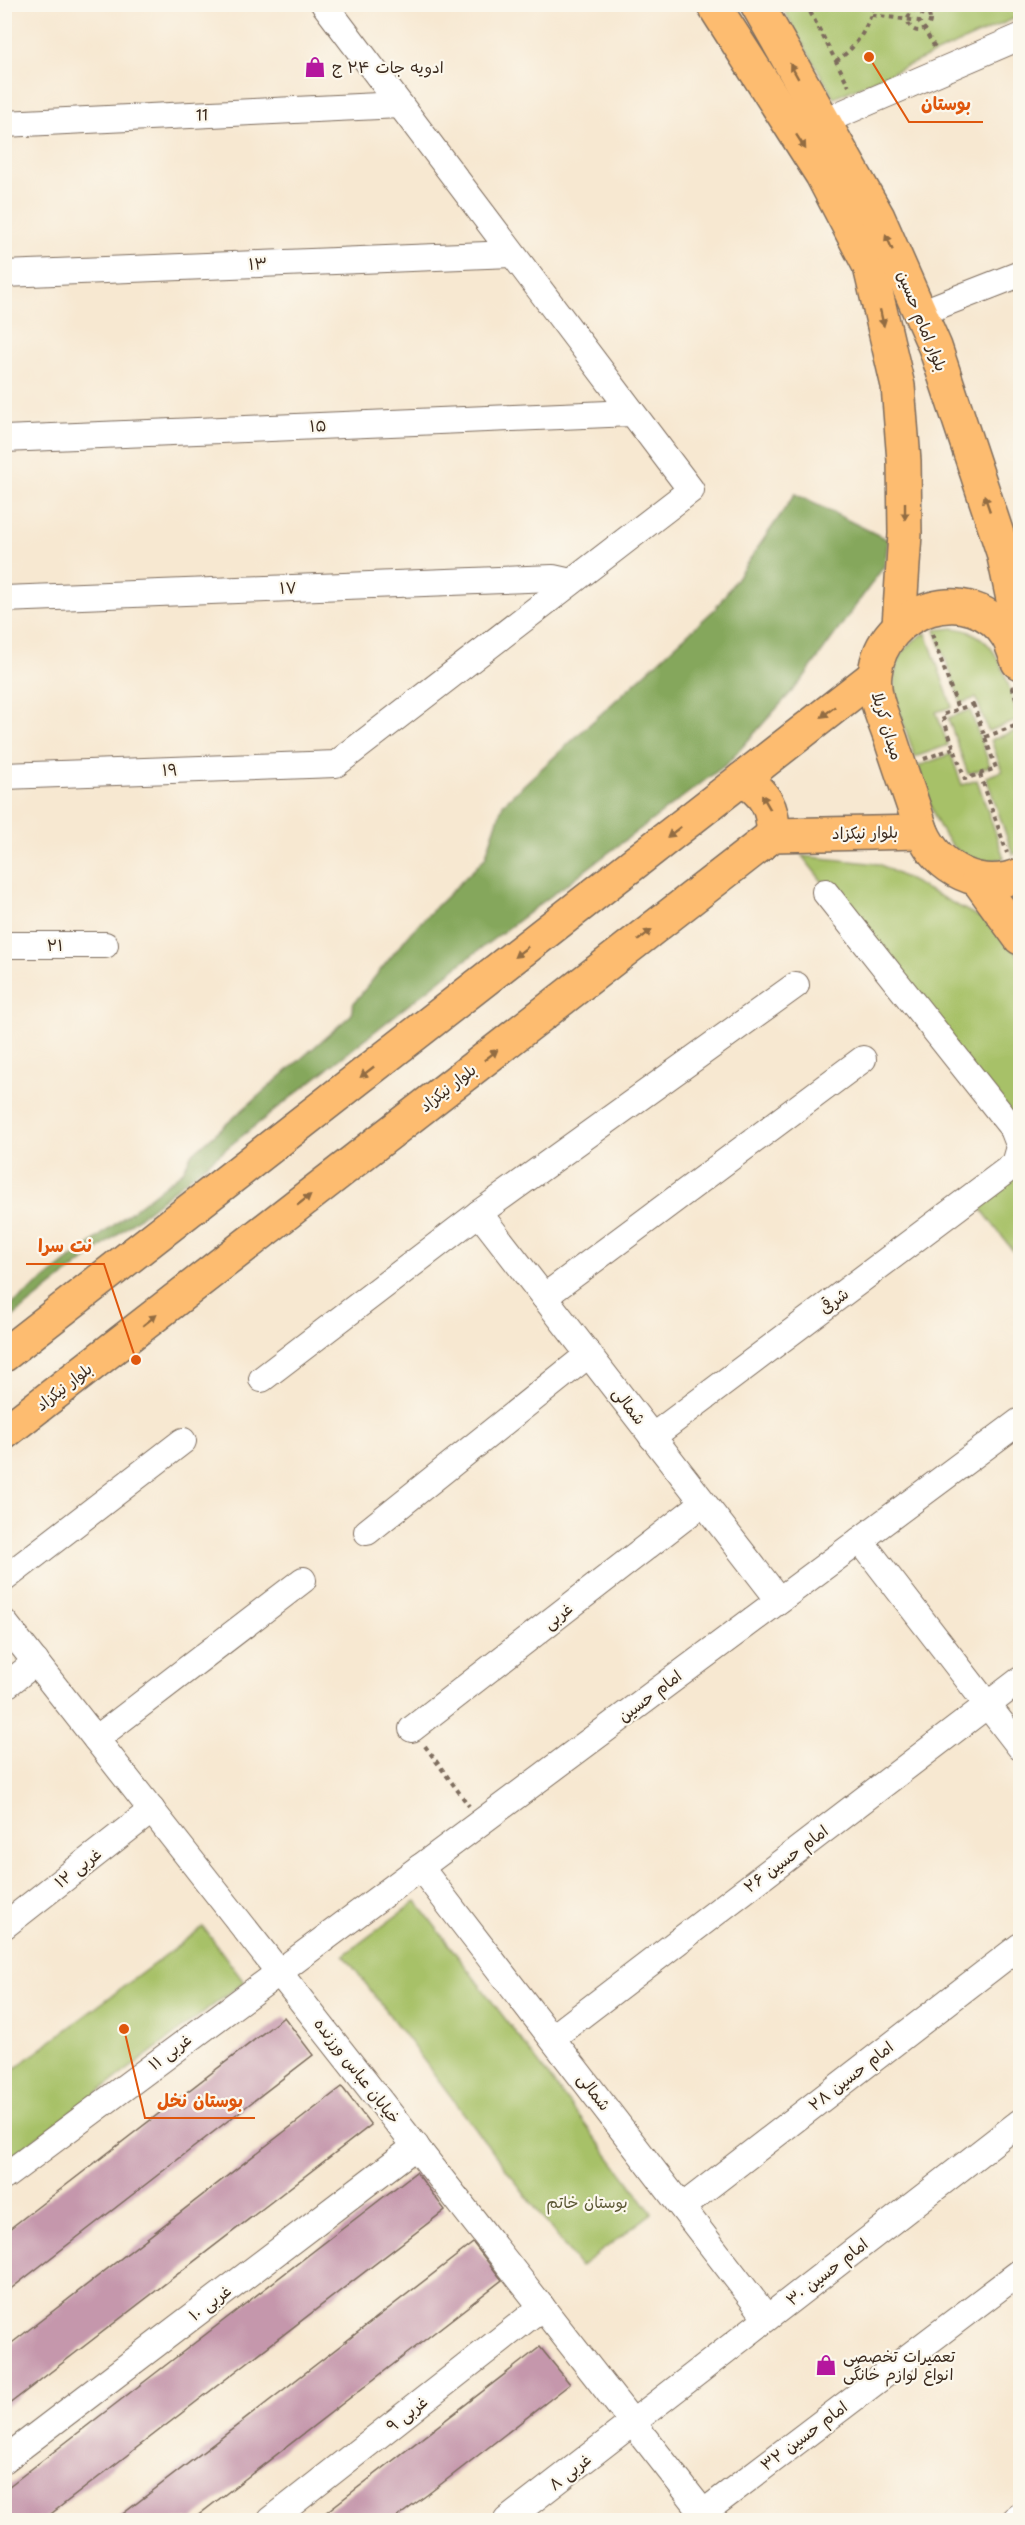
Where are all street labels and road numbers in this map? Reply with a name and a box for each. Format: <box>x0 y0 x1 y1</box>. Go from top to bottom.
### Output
street label: 11 <box>195 104 209 126</box>
street label: ۱۳ <box>248 253 268 275</box>
street label: بلوار امام حسین <box>890 268 952 375</box>
street label: ۱۵ <box>309 415 327 437</box>
street label: ۱۷ <box>279 577 297 599</box>
street label: میدان کربلا <box>867 689 907 763</box>
street label: ۱۹ <box>162 759 178 781</box>
street label: بلوار نیکزاد <box>832 822 898 844</box>
street label: ۲۱ <box>47 935 63 956</box>
street label: بلوار نیکزاد <box>416 1059 480 1117</box>
street label: شرقی <box>815 1283 853 1319</box>
street label: بلوار نیکزاد <box>32 1358 96 1416</box>
street label: شمالی <box>608 1383 650 1429</box>
street label: غربی <box>539 1598 577 1634</box>
street label: امام حسین <box>614 1665 687 1728</box>
street label: امام حسین ۲۶ <box>740 1820 834 1899</box>
street label: غربی ۱۲ <box>50 1843 106 1893</box>
street label: خیابان عباس ورزنده <box>309 2014 405 2128</box>
street label: غربی ۱۱ <box>144 2029 196 2075</box>
street label: امام حسین ۲۸ <box>804 2036 899 2117</box>
street label: شمالی <box>573 2069 615 2115</box>
street label: امام حسین ۳۰ <box>782 2234 873 2312</box>
street label: غربی ۱۰ <box>185 2280 235 2326</box>
street label: غربی ۹ <box>382 2391 432 2437</box>
street label: امام حسین ۳۲ <box>756 2396 853 2477</box>
street label: غربی ۸ <box>545 2449 595 2495</box>

